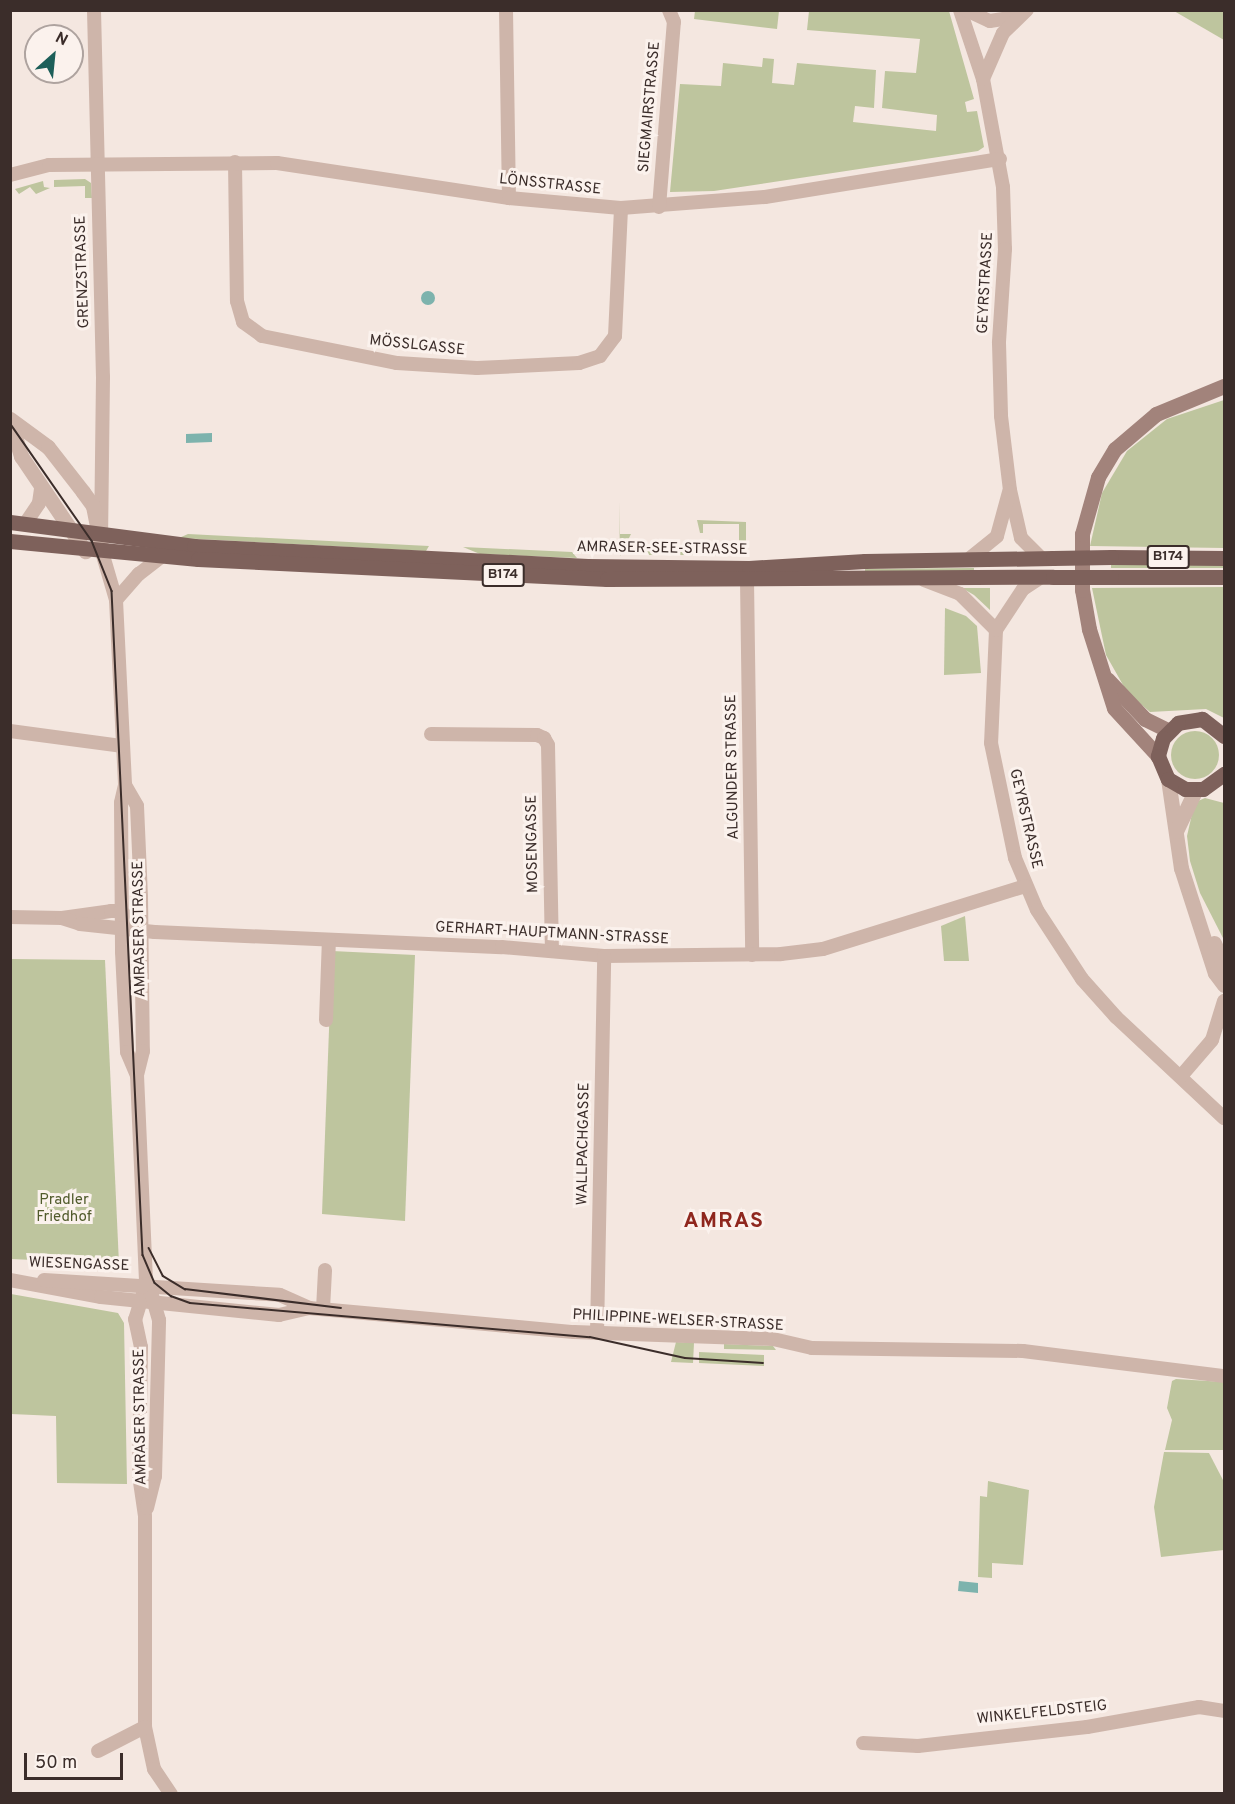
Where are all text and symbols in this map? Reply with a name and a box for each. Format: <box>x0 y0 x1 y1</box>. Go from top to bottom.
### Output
north arrow <box>24 24 84 84</box>
text: N <box>52 28 71 51</box>
street label: SIEGMAIRSTRASSE <box>635 41 665 173</box>
street label: LÖNSSTRASSE <box>498 171 602 199</box>
street label: GRENZSTRASSE <box>72 215 94 329</box>
street label: GEYRSTRASSE <box>974 232 998 334</box>
street label: MÖSSLGASSE <box>368 332 466 360</box>
street label: AMRASER-SEE-STRASSE <box>576 539 748 559</box>
road number: B174 <box>1146 546 1190 568</box>
road number: B174 <box>480 564 526 586</box>
street label: ALGUNDER STRASSE <box>723 694 743 840</box>
street label: GEYRSTRASSE <box>1005 767 1045 871</box>
street label: MOSENGASSE <box>523 795 543 893</box>
street label: AMRASER STRASSE <box>130 861 150 997</box>
street label: GERHART-HAUPTMANN-STRASSE <box>435 919 669 949</box>
street label: WALLPACHGASSE <box>574 1082 594 1206</box>
park label: Pradler Friedhof <box>36 1191 92 1226</box>
district label: AMRAS <box>684 1209 764 1235</box>
street label: WIESENGASSE <box>28 1254 130 1276</box>
street label: PHILIPPINE-WELSER-STRASSE <box>572 1306 784 1336</box>
street label: AMRASER STRASSE <box>131 1349 151 1485</box>
street label: WINKELFELDSTEIG <box>976 1697 1108 1729</box>
scale bar <box>27 1741 126 1779</box>
text: 50 m <box>35 1752 77 1775</box>

